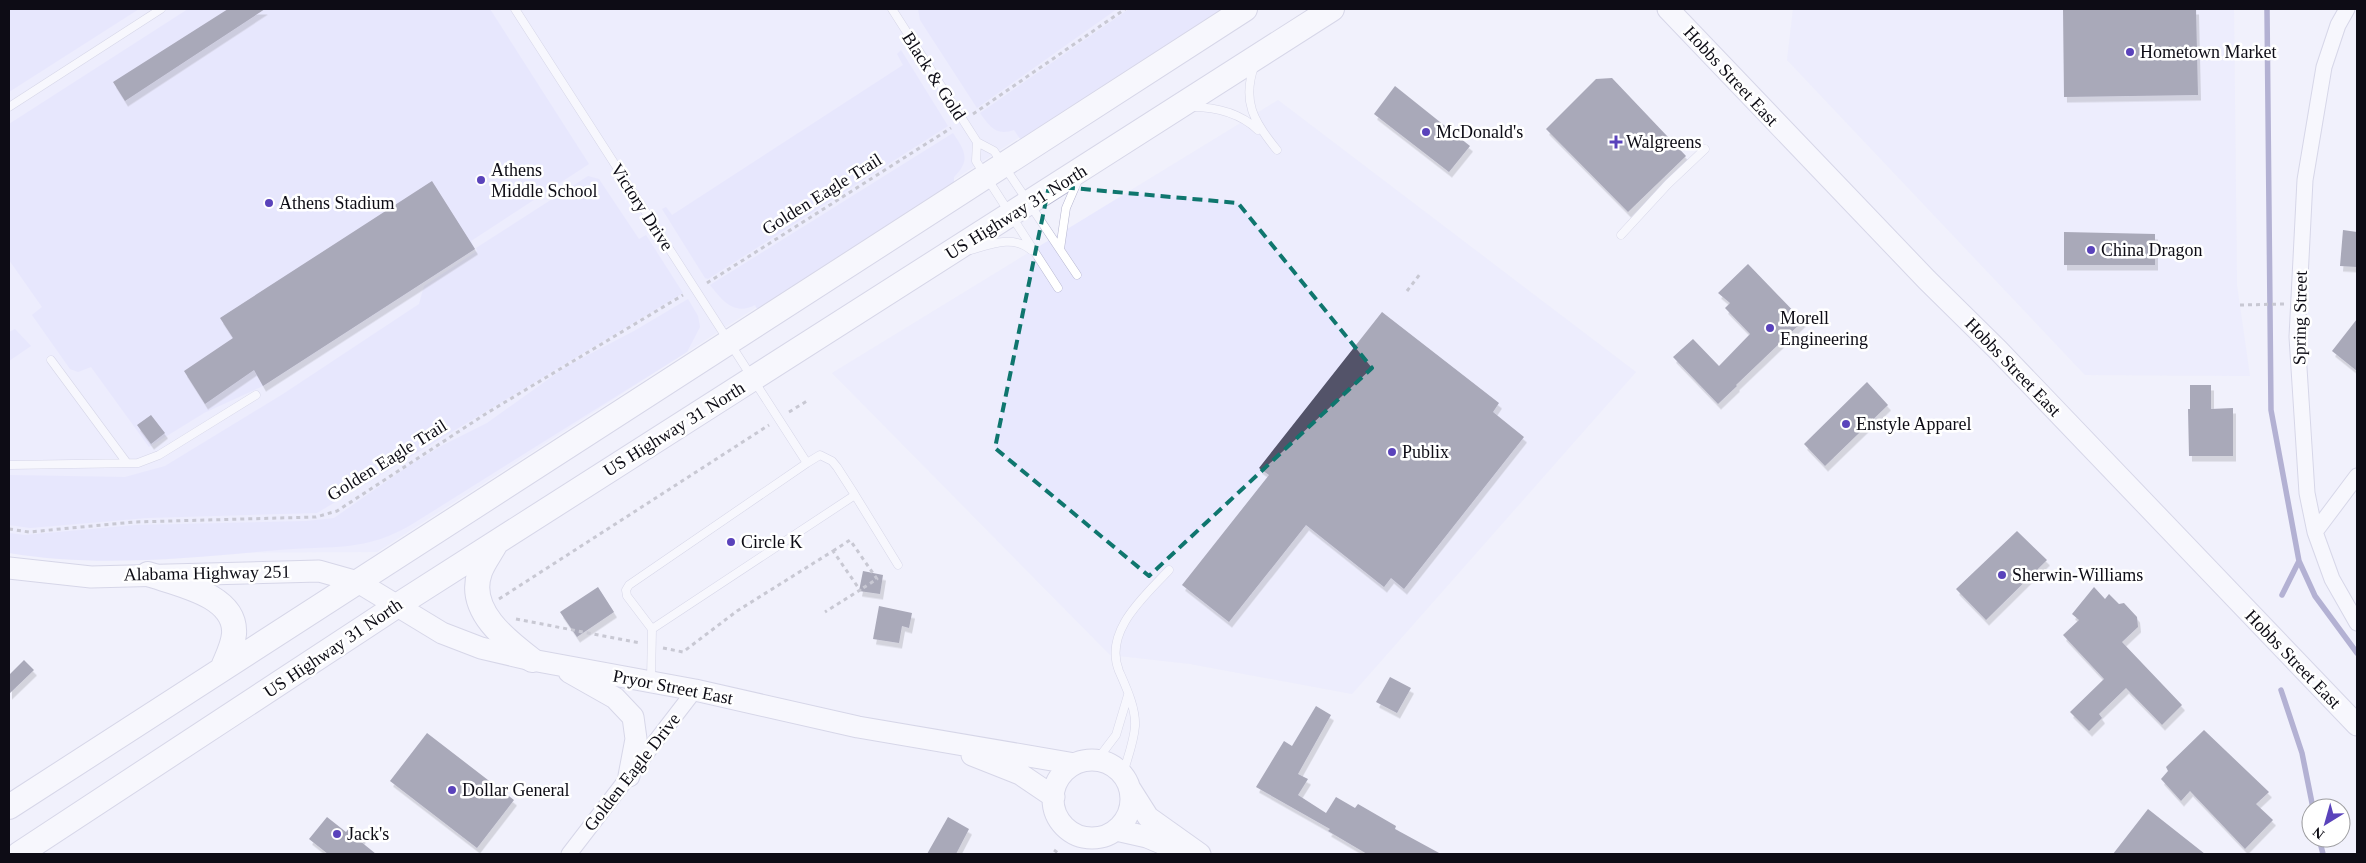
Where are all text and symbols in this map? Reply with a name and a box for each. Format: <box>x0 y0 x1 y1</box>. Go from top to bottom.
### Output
street label: Hobbs Street East <box>1680 22 1782 130</box>
street label: Black & Gold <box>898 28 970 124</box>
place label: Hometown Market <box>2140 42 2276 62</box>
marker: Hometown Market <box>2124 46 2136 58</box>
place label: McDonald's <box>1436 122 1523 142</box>
marker: McDonald's <box>1420 126 1432 138</box>
place label: Walgreens <box>1626 132 1702 152</box>
marker: Walgreens <box>1610 136 1622 148</box>
street label: Golden Eagle Trail <box>759 149 885 239</box>
place label: Athens Middle School <box>491 160 598 201</box>
street label: Victory Drive <box>607 160 677 254</box>
street label: US Highway 31 North <box>942 160 1090 264</box>
marker: Athens Middle School <box>475 174 487 186</box>
place label: Athens Stadium <box>279 193 395 213</box>
marker: Athens Stadium <box>263 197 275 209</box>
place label: China Dragon <box>2101 240 2202 260</box>
marker: China Dragon <box>2085 244 2097 256</box>
street label: Spring Street <box>2289 271 2311 365</box>
place label: Morell Engineering <box>1780 308 1868 349</box>
street label: Hobbs Street East <box>1961 314 2065 420</box>
marker: Morell Engineering <box>1764 322 1776 334</box>
street label: US Highway 31 North <box>600 377 748 481</box>
place label: Enstyle Apparel <box>1856 414 1971 434</box>
street label: Golden Eagle Trail <box>324 415 450 505</box>
marker: Enstyle Apparel <box>1840 418 1852 430</box>
place label: Publix <box>1402 442 1449 462</box>
marker: Publix <box>1386 446 1398 458</box>
place label: Circle K <box>741 532 802 552</box>
marker: Circle K <box>725 536 737 548</box>
street label: Alabama Highway 251 <box>123 562 291 584</box>
place label: Sherwin-Williams <box>2012 565 2143 585</box>
marker: Sherwin-Williams <box>1996 569 2008 581</box>
street label: US Highway 31 North <box>260 594 406 702</box>
street label: Hobbs Street East <box>2241 606 2345 712</box>
street label: Pryor Street East <box>611 666 735 708</box>
street label: Golden Eagle Drive <box>580 709 684 835</box>
place label: Dollar General <box>462 780 569 800</box>
marker: Dollar General <box>446 784 458 796</box>
north arrow <box>2301 798 2351 848</box>
place label: Jack's <box>347 824 389 844</box>
text: N <box>2310 824 2327 842</box>
marker: Jack's <box>331 828 343 840</box>

